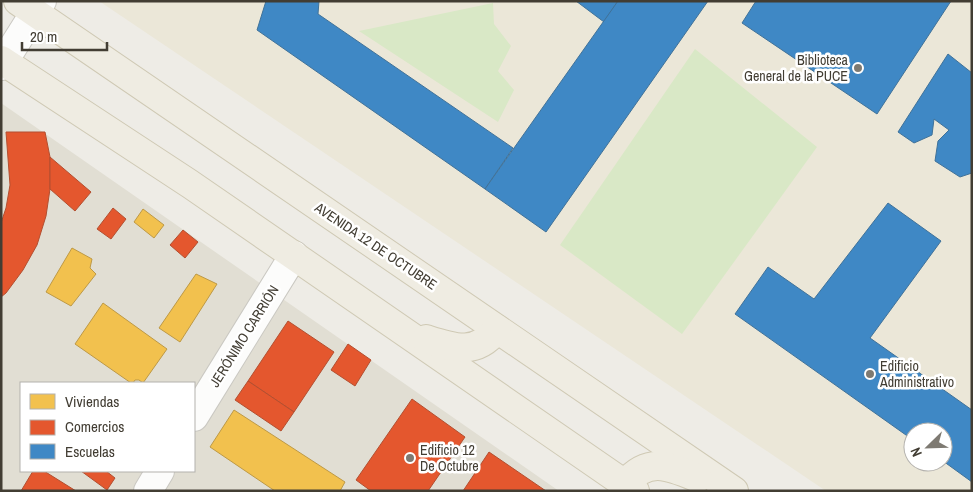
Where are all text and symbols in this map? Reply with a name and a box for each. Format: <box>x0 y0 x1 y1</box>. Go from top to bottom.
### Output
scale bar <box>22 20 108 52</box>
text: 20 m <box>30 26 57 47</box>
place label: Biblioteca General de la PUCE <box>744 51 849 85</box>
marker: Biblioteca General de la PUCE <box>852 62 864 74</box>
street label: AVENIDA 12 DE OCTUBRE <box>311 198 440 294</box>
street label: JERÓNIMO CARRIÓN <box>205 282 283 390</box>
place label: Edificio Administrativo <box>879 357 954 391</box>
marker: Edificio Administrativo <box>864 368 876 380</box>
legend <box>20 382 195 472</box>
text: Viviendas <box>65 391 120 412</box>
text: Comercios <box>65 416 124 437</box>
north arrow <box>903 422 953 472</box>
text: Escuelas <box>65 441 115 462</box>
place label: Edificio 12 De Octubre <box>420 441 479 475</box>
text: N <box>906 445 926 459</box>
marker: Edificio 12 De Octubre <box>404 452 416 464</box>

